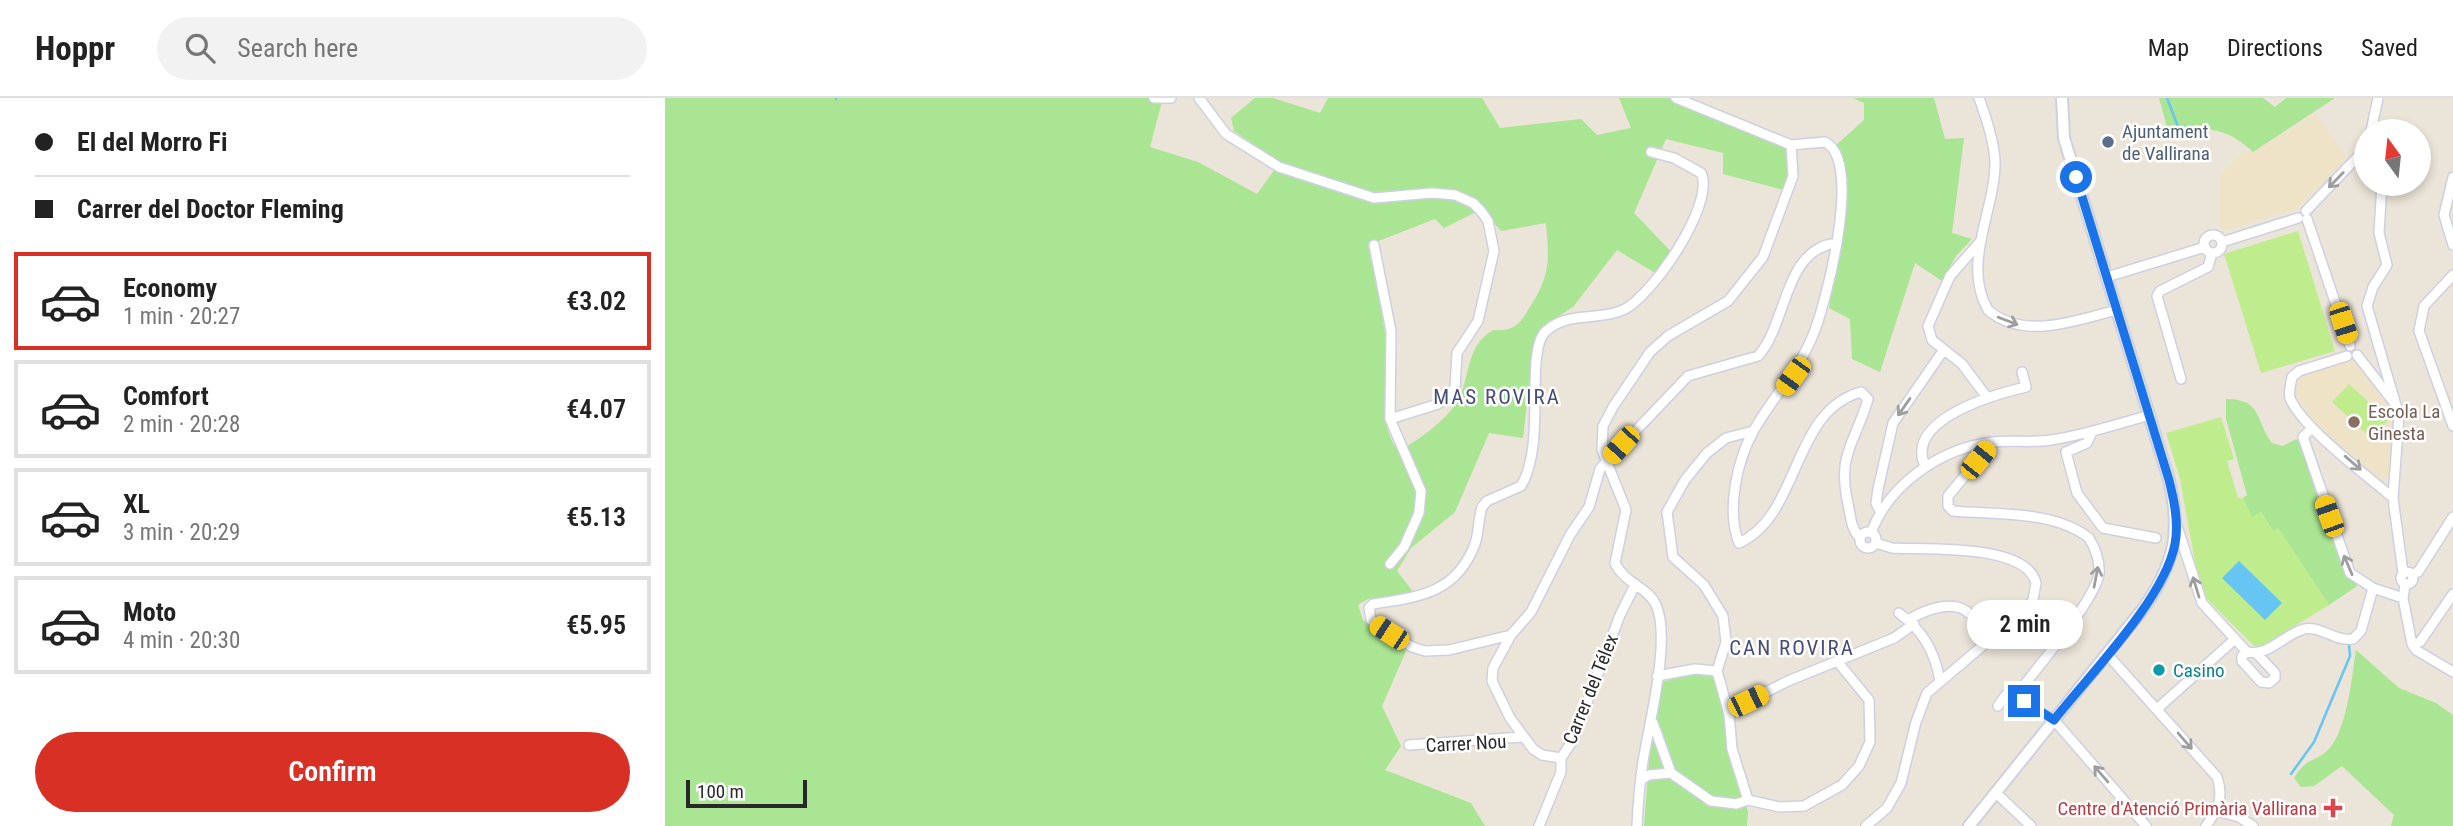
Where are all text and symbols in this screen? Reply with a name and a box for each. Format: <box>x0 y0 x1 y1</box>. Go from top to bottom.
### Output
search box <box>157 17 647 80</box>
text: Hoppr <box>35 29 115 68</box>
icon: search <box>181 29 219 67</box>
text: Search here <box>237 33 358 63</box>
text: Map <box>2148 34 2189 62</box>
text: Directions <box>2227 34 2323 62</box>
text: Saved <box>2361 34 2418 62</box>
north arrow <box>2354 119 2431 196</box>
map controls <box>2354 119 2431 196</box>
place label: Ajuntament de Vallirana <box>2122 120 2210 165</box>
text: El del Morro Fi <box>77 127 227 157</box>
marker: Ajuntament de Vallirana <box>2100 134 2116 150</box>
route start <box>2060 161 2092 193</box>
one-way arrow <box>2327 171 2344 188</box>
text: Carrer del Doctor Fleming <box>77 194 344 224</box>
icon: car <box>39 270 102 333</box>
text: Economy <box>123 273 217 303</box>
text: €3.02 <box>566 286 626 316</box>
car <box>2327 300 2360 346</box>
text: 1 min · 20:27 <box>123 303 240 330</box>
one-way arrow <box>1997 315 2019 328</box>
car <box>1773 353 1814 399</box>
icon: car <box>39 378 102 441</box>
text: Comfort <box>123 381 209 411</box>
district label: MAS ROVIRA <box>1433 385 1561 409</box>
text: €4.07 <box>566 394 626 424</box>
one-way arrow <box>1897 396 1911 416</box>
place label: Escola La Ginesta <box>2368 400 2440 445</box>
text: 2 min · 20:28 <box>123 411 240 438</box>
marker: Escola La Ginesta <box>2346 414 2362 430</box>
car <box>1600 422 1643 468</box>
car <box>1957 437 2000 483</box>
one-way arrow <box>2344 455 2362 471</box>
icon: car <box>39 486 102 549</box>
text: XL <box>123 489 150 519</box>
car <box>2312 493 2347 539</box>
text: €5.13 <box>566 502 626 532</box>
text: 3 min · 20:29 <box>123 519 240 546</box>
one-way arrow <box>2341 554 2354 576</box>
one-way arrow <box>2090 566 2103 589</box>
one-way arrow <box>2189 576 2202 598</box>
icon: car <box>39 594 102 657</box>
text: Moto <box>123 597 176 627</box>
callout: 2 min <box>1966 600 2082 648</box>
text: €5.95 <box>566 610 626 640</box>
text: 2 min <box>2000 611 2050 638</box>
car <box>1366 613 1413 653</box>
text: 4 min · 20:30 <box>123 627 240 654</box>
street label: Carrer del Télex <box>1558 631 1623 748</box>
district label: CAN ROVIRA <box>1729 636 1855 660</box>
place label: Casino <box>2173 659 2225 682</box>
marker: Casino <box>2151 662 2167 678</box>
car <box>1725 682 1772 720</box>
route end <box>2008 685 2040 717</box>
street label: Carrer Nou <box>1425 730 1507 757</box>
button: Confirm <box>35 732 630 812</box>
one-way arrow <box>2177 732 2193 750</box>
one-way arrow <box>2093 766 2109 784</box>
scale bar <box>686 777 807 809</box>
text: 100 m <box>697 780 744 803</box>
place label: Centre d'Atenció Primària Vallirana <box>2057 797 2317 820</box>
marker: Centre d'Atenció Primària Vallirana <box>2323 798 2343 818</box>

